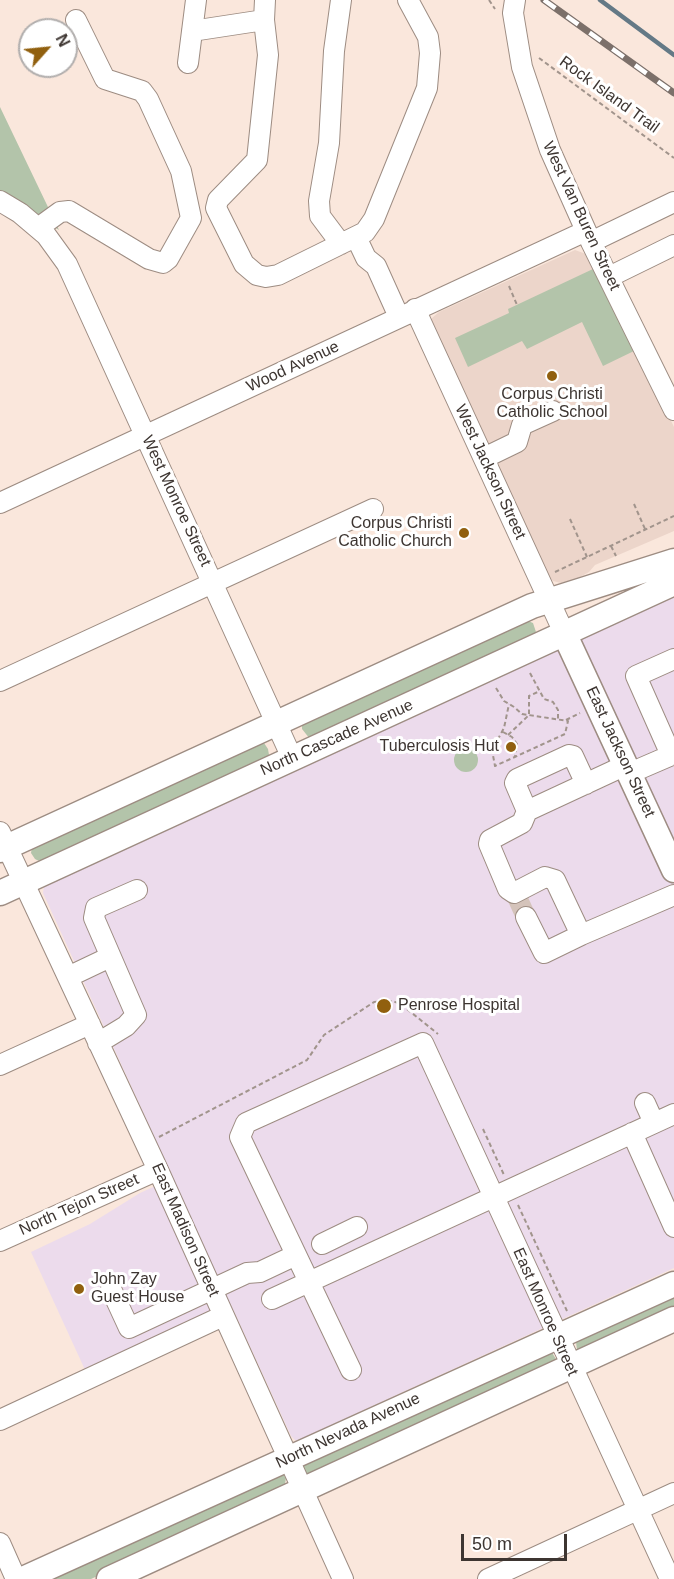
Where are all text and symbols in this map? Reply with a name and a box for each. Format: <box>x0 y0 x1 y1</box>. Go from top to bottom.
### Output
north arrow <box>18 18 78 78</box>
text: N <box>53 31 73 50</box>
street label: Rock Island Trail <box>555 52 663 138</box>
street label: West Van Buren Street <box>538 138 624 294</box>
street label: Wood Avenue <box>244 337 342 397</box>
marker: Corpus Christi Catholic School <box>545 369 559 383</box>
place label: Corpus Christi Catholic School <box>496 385 608 423</box>
street label: West Jackson Street <box>450 402 530 542</box>
street label: West Monroe Street <box>137 433 215 569</box>
place label: Corpus Christi Catholic Church <box>338 514 452 552</box>
marker: Corpus Christi Catholic Church <box>457 526 471 540</box>
street label: East Jackson Street <box>581 683 659 821</box>
street label: North Cascade Avenue <box>258 696 416 780</box>
place label: Tuberculosis Hut <box>380 737 499 757</box>
marker: Tuberculosis Hut <box>504 740 518 754</box>
place label: Penrose Hospital <box>398 996 520 1016</box>
marker: Penrose Hospital <box>375 997 393 1015</box>
street label: East Madison Street <box>147 1160 223 1300</box>
street label: North Tejon Street <box>16 1170 142 1240</box>
street label: East Monroe Street <box>508 1245 582 1379</box>
place label: John Zay Guest House <box>91 1270 184 1308</box>
marker: John Zay Guest House <box>72 1282 86 1296</box>
street label: North Nevada Avenue <box>273 1389 423 1473</box>
scale bar <box>464 1522 570 1560</box>
text: 50 m <box>472 1534 512 1554</box>

